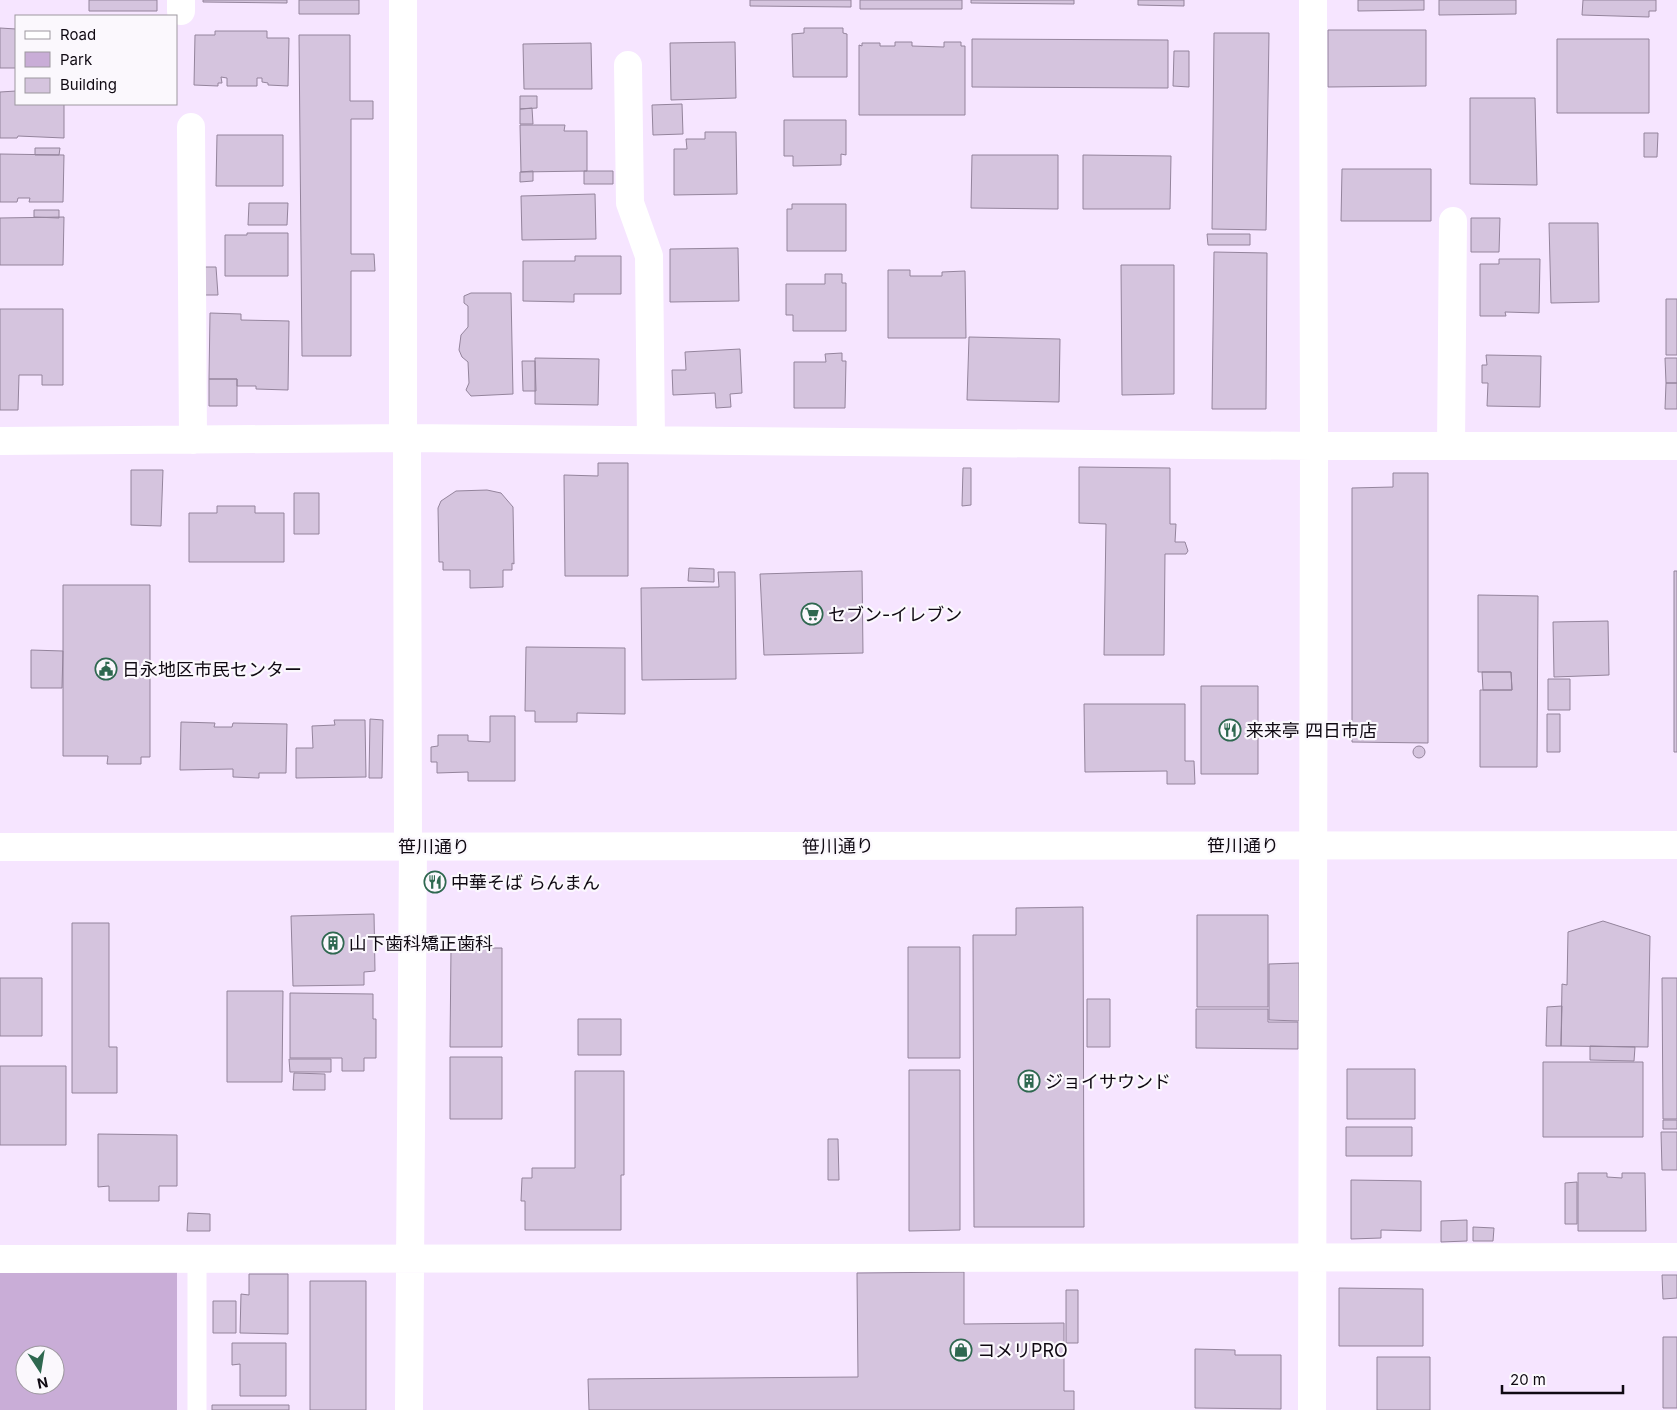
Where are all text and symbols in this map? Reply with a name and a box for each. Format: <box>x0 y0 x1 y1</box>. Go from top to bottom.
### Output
legend <box>15 15 178 105</box>
text: Road <box>60 25 96 44</box>
text: Park <box>60 50 93 69</box>
text: Building <box>60 75 117 94</box>
supermarket icon: セブン-イレブン <box>800 602 824 626</box>
place label: セブン-イレブン <box>828 604 962 625</box>
public building icon: 日永地区市民センター <box>94 657 118 681</box>
place label: 日永地区市民センター <box>122 659 302 680</box>
restaurant icon: 来来亭 四日市店 <box>1218 718 1242 742</box>
place label: 来来亭 四日市店 <box>1246 720 1377 741</box>
street label: 笹川通り <box>802 835 874 857</box>
street label: 笹川通り <box>1207 835 1279 856</box>
street label: 笹川通り <box>398 836 470 857</box>
restaurant icon: 中華そば らんまん <box>423 870 447 894</box>
place label: 中華そば らんまん <box>451 872 600 893</box>
building icon: 山下歯科矯正歯科 <box>321 931 345 955</box>
place label: 山下歯科矯正歯科 <box>349 933 493 954</box>
building icon: ジョイサウンド <box>1017 1069 1041 1093</box>
place label: ジョイサウンド <box>1045 1071 1171 1092</box>
shop icon: コメリPRO <box>949 1338 973 1362</box>
place label: コメリPRO <box>977 1340 1068 1361</box>
north arrow <box>15 1345 65 1395</box>
scale bar <box>1502 1362 1623 1394</box>
text: 20 m <box>1510 1370 1546 1389</box>
text: N <box>36 1374 50 1393</box>

